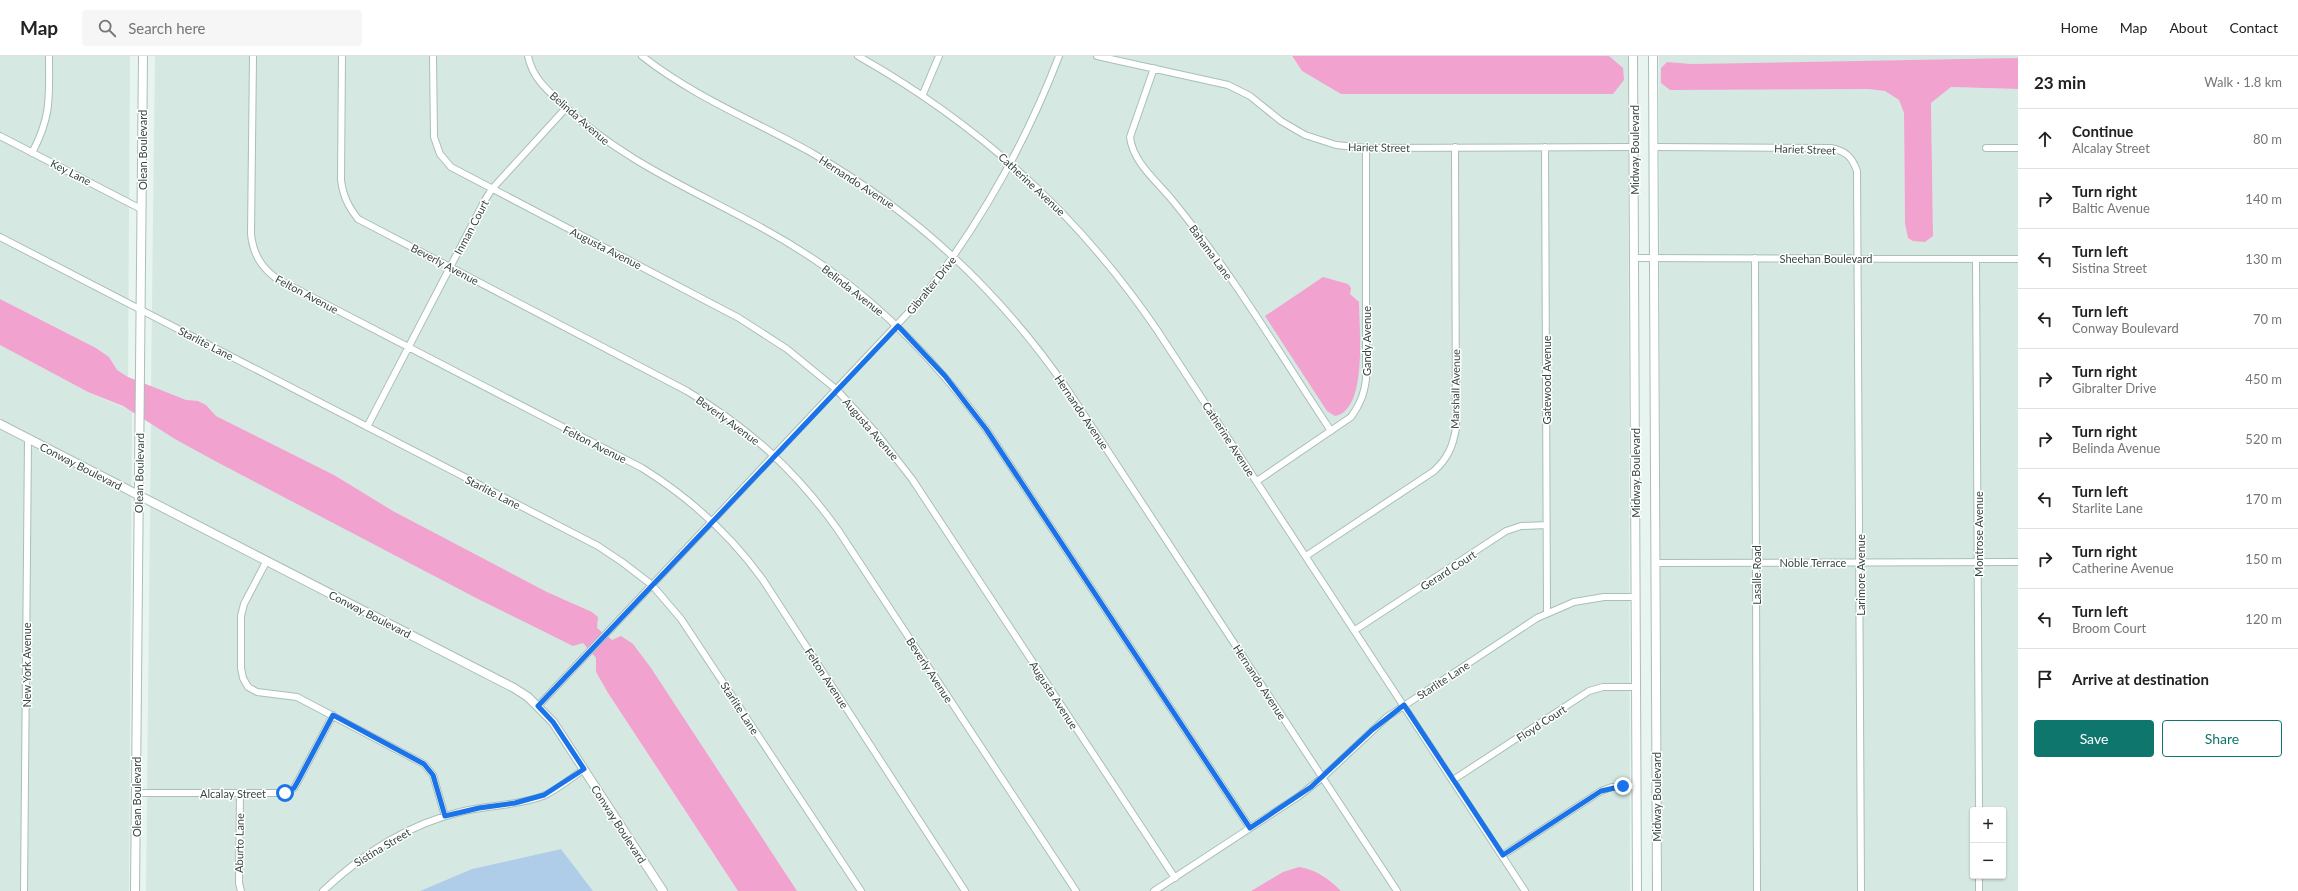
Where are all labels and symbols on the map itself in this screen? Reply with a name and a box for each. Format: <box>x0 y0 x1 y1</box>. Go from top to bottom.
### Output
street label: Belinda Avenue <box>548 89 613 148</box>
street label: Midway Boulevard <box>1628 105 1641 195</box>
street label: Olean Boulevard <box>136 110 149 190</box>
street label: Hariet Street <box>1348 140 1410 154</box>
street label: Hariet Street <box>1774 141 1836 157</box>
street label: Catherine Avenue <box>996 150 1068 218</box>
street label: Hernando Avenue <box>817 153 897 211</box>
street label: Key Lane <box>49 156 94 188</box>
street label: Inman Court <box>451 197 491 257</box>
street label: Bahama Lane <box>1187 222 1235 282</box>
street label: Augusta Avenue <box>568 224 644 272</box>
street label: Beverly Avenue <box>409 241 481 287</box>
street label: Sheehan Boulevard <box>1780 252 1872 265</box>
street label: Gibralter Drive <box>904 253 959 317</box>
street label: Belinda Avenue <box>820 262 887 318</box>
street label: Felton Avenue <box>273 272 341 316</box>
street label: Gandy Avenue <box>1360 306 1373 376</box>
street label: Starlite Lane <box>176 324 236 362</box>
street label: Gatewood Avenue <box>1540 335 1553 425</box>
street label: Marshall Avenue <box>1448 349 1462 429</box>
street label: Hernando Avenue <box>1052 372 1112 452</box>
street label: Beverly Avenue <box>694 393 762 447</box>
street label: Augusta Avenue <box>840 395 902 463</box>
street label: Catherine Avenue <box>1200 399 1258 479</box>
street label: Felton Avenue <box>561 422 629 466</box>
street label: Midway Boulevard <box>1629 428 1642 518</box>
street label: Olean Boulevard <box>132 433 146 513</box>
street label: Conway Boulevard <box>38 440 124 492</box>
street label: Starlite Lane <box>463 473 523 511</box>
street label: Montrose Avenue <box>1972 491 1985 577</box>
street label: Larimore Avenue <box>1854 534 1867 616</box>
street label: Lasalle Road <box>1750 545 1763 605</box>
street label: Gerard Court <box>1418 547 1478 593</box>
street label: Noble Terrace <box>1780 556 1847 569</box>
street label: Conway Boulevard <box>327 588 413 640</box>
street label: New York Avenue <box>20 622 33 708</box>
street label: Beverly Avenue <box>904 635 956 705</box>
street label: Hernando Avenue <box>1231 642 1289 722</box>
street label: Felton Avenue <box>803 645 851 711</box>
street label: Starlite Lane <box>1414 658 1472 702</box>
street label: Augusta Avenue <box>1027 659 1081 732</box>
street label: Starlite Lane <box>718 679 762 737</box>
street label: Floyd Court <box>1514 702 1568 744</box>
street label: Midway Boulevard <box>1650 752 1663 842</box>
street label: Olean Boulevard <box>130 757 143 837</box>
route end <box>1614 777 1632 795</box>
street label: Conway Boulevard <box>589 783 649 865</box>
route start <box>276 784 294 802</box>
street label: Alcalay Street <box>200 787 266 800</box>
street label: Aburto Lane <box>232 813 246 873</box>
street label: Sistina Street <box>351 825 413 869</box>

